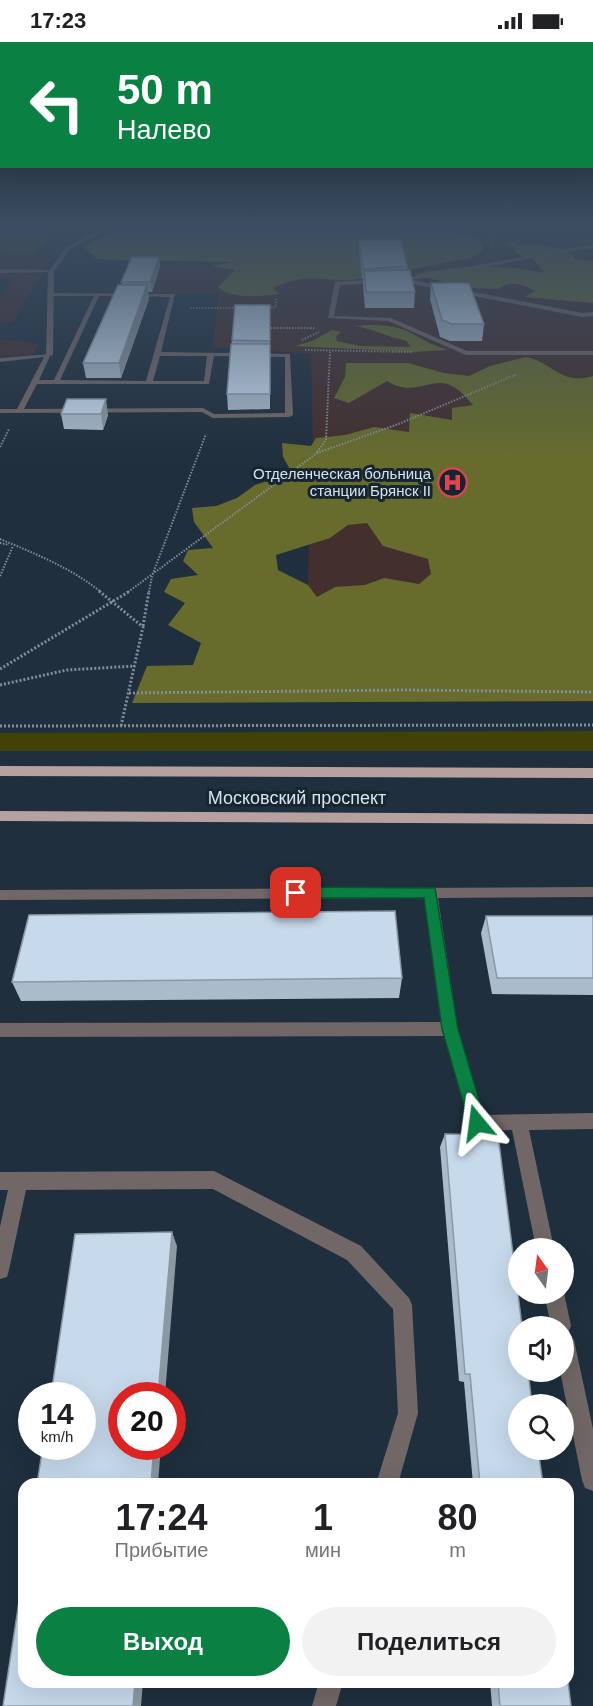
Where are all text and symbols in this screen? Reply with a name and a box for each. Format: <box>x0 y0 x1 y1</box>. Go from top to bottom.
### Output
text: 17:23 <box>30 8 86 33</box>
icon: left <box>18 66 96 144</box>
text: 50 m <box>117 66 213 113</box>
text: Налево <box>117 115 211 145</box>
place label: Отделенческая больница станции Брянск II <box>253 465 432 499</box>
hospital icon: Отделенческая больница станции Брянск II <box>436 467 468 499</box>
street label: Московский проспект <box>208 788 386 808</box>
pin <box>270 867 321 918</box>
icon: arrive <box>279 876 312 909</box>
position arrow <box>445 1091 509 1155</box>
north arrow <box>508 1238 574 1304</box>
map controls <box>508 1238 574 1460</box>
button: sound <box>508 1316 574 1382</box>
speed limit sign: 20 <box>108 1382 186 1460</box>
button: search <box>508 1394 574 1460</box>
text: 14 <box>40 1397 74 1430</box>
text: km/h <box>41 1428 73 1445</box>
text: 17:24 <box>115 1497 208 1538</box>
text: 1 <box>313 1497 333 1538</box>
text: 80 <box>437 1497 477 1538</box>
text: Прибытие <box>115 1539 208 1561</box>
text: мин <box>305 1539 341 1561</box>
text: m <box>449 1539 466 1561</box>
button: Выход <box>36 1607 290 1676</box>
button: Поделиться <box>302 1607 556 1676</box>

